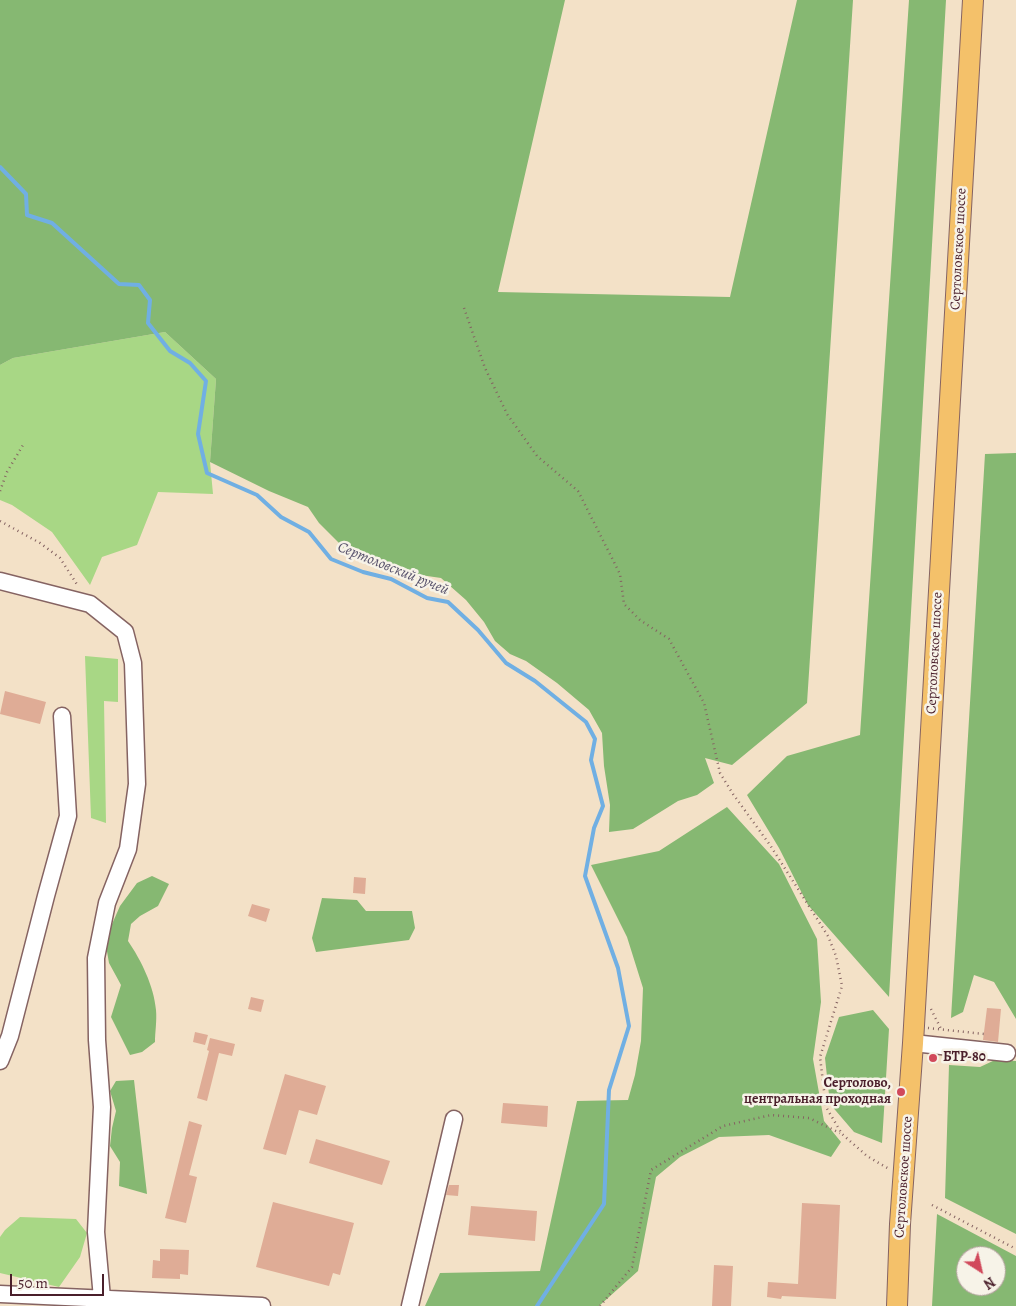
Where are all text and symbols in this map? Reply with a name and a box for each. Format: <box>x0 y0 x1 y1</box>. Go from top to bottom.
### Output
street label: Сертоловское шоссе <box>947 188 971 310</box>
water label: Сертоловский ручей <box>335 538 451 600</box>
street label: Сертоловское шоссе <box>923 592 947 714</box>
place label: БТР-80 <box>943 1050 986 1066</box>
marker: БТР-80 <box>927 1052 939 1064</box>
place label: Сертолово, центральная проходная <box>744 1076 891 1108</box>
marker: Сертолово, центральная проходная <box>895 1086 907 1098</box>
street label: Сертоловское шоссе <box>891 1115 917 1239</box>
north arrow <box>956 1246 1006 1296</box>
scale bar <box>12 1264 106 1296</box>
text: N <box>980 1272 999 1294</box>
text: 50 m <box>18 1273 48 1293</box>

